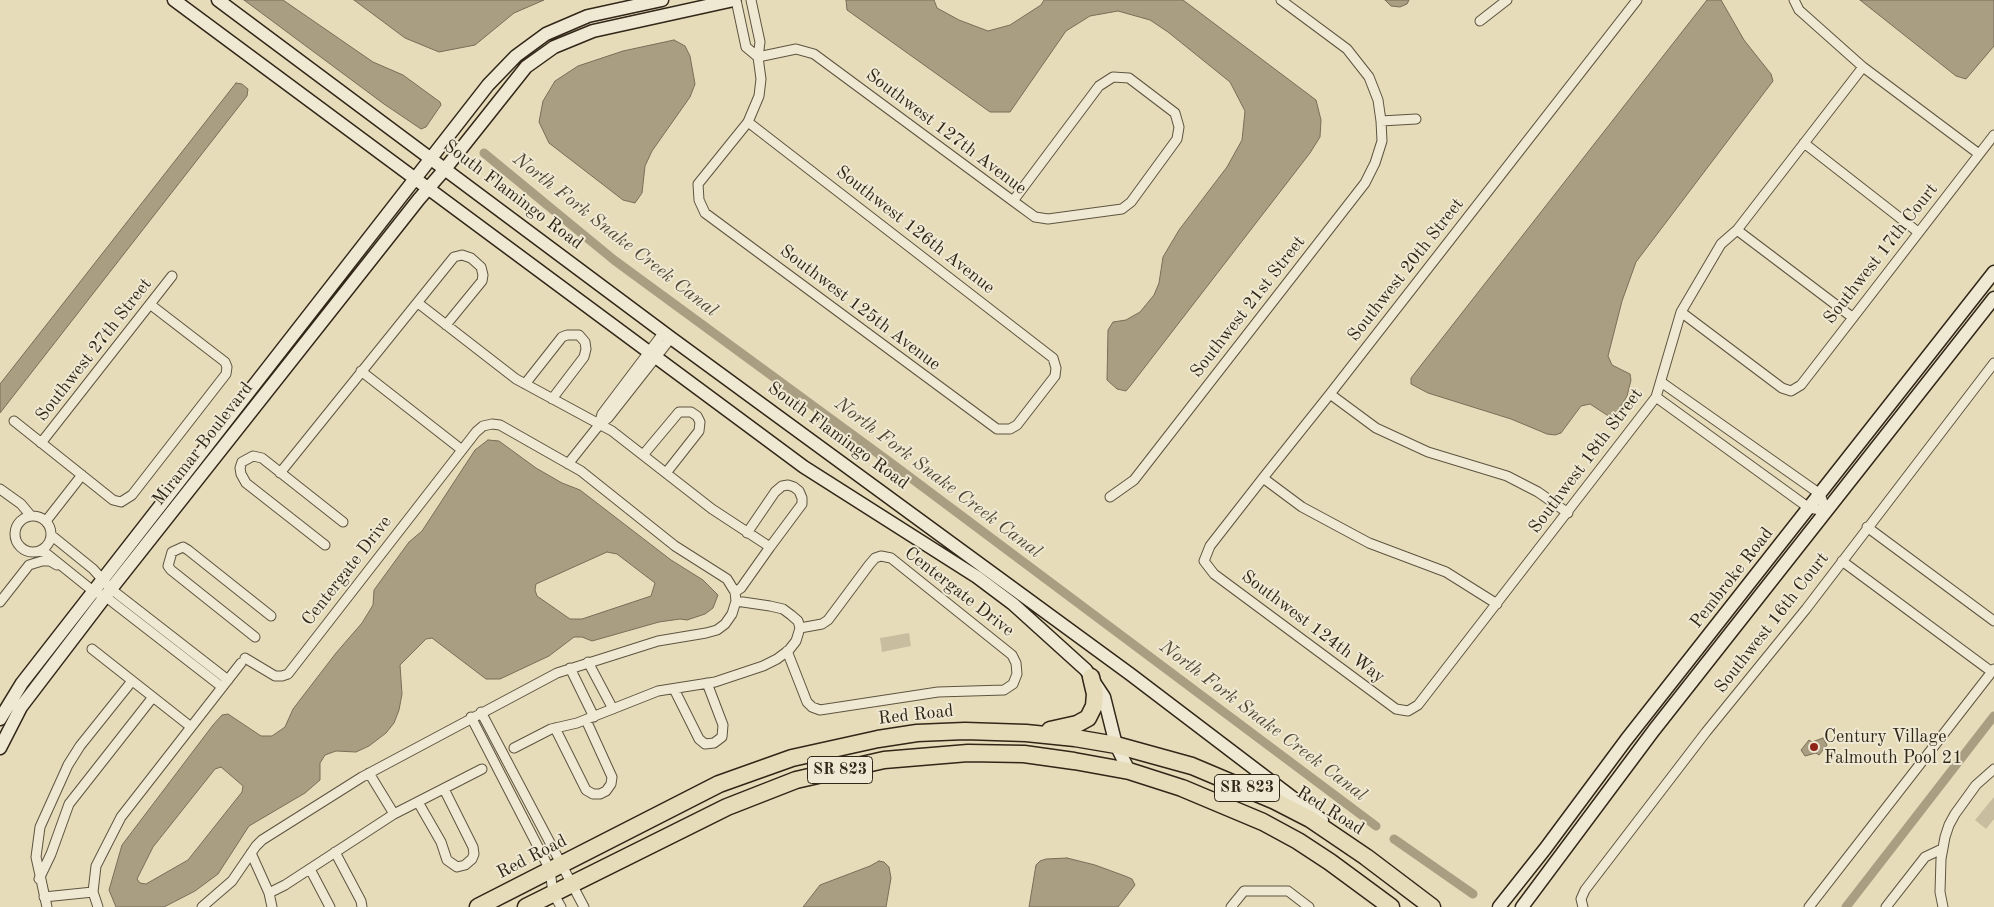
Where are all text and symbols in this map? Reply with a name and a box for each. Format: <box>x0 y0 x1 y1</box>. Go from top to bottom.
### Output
street label: Southwest 127th Avenue <box>861 64 1031 200</box>
street label: South Flamingo Road <box>439 135 587 255</box>
water label: North Fork Snake Creek Canal <box>508 148 722 322</box>
street label: Southwest 126th Avenue <box>831 161 999 299</box>
street label: Southwest 17th Court <box>1819 179 1943 329</box>
street label: Southwest 20th Street <box>1343 194 1469 346</box>
street label: Southwest 21st Street <box>1186 232 1310 382</box>
street label: Southwest 125th Avenue <box>775 240 945 376</box>
street label: Southwest 27th Street <box>31 274 157 426</box>
street label: South Flamingo Road <box>763 377 913 495</box>
street label: Miramar Boulevard <box>148 378 258 510</box>
street label: Southwest 18th Street <box>1524 384 1648 538</box>
water label: North Fork Snake Creek Canal <box>830 393 1046 563</box>
street label: Centergate Drive <box>297 512 397 630</box>
street label: Pembroke Road <box>1686 523 1778 633</box>
street label: Centergate Drive <box>900 542 1018 642</box>
street label: Southwest 16th Court <box>1710 548 1834 698</box>
street label: Southwest 124th Way <box>1237 566 1389 688</box>
water label: North Fork Snake Creek Canal <box>1155 636 1371 806</box>
street label: Red Road <box>877 700 955 730</box>
place label: Century Village Falmouth Pool 21 <box>1824 726 1963 769</box>
marker: Century Village Falmouth Pool 21 <box>1808 741 1820 753</box>
road number: SR 823 <box>808 756 872 784</box>
road number: SR 823 <box>1214 774 1280 801</box>
street label: Red Road <box>1292 782 1368 840</box>
street label: Red Road <box>493 830 571 884</box>

